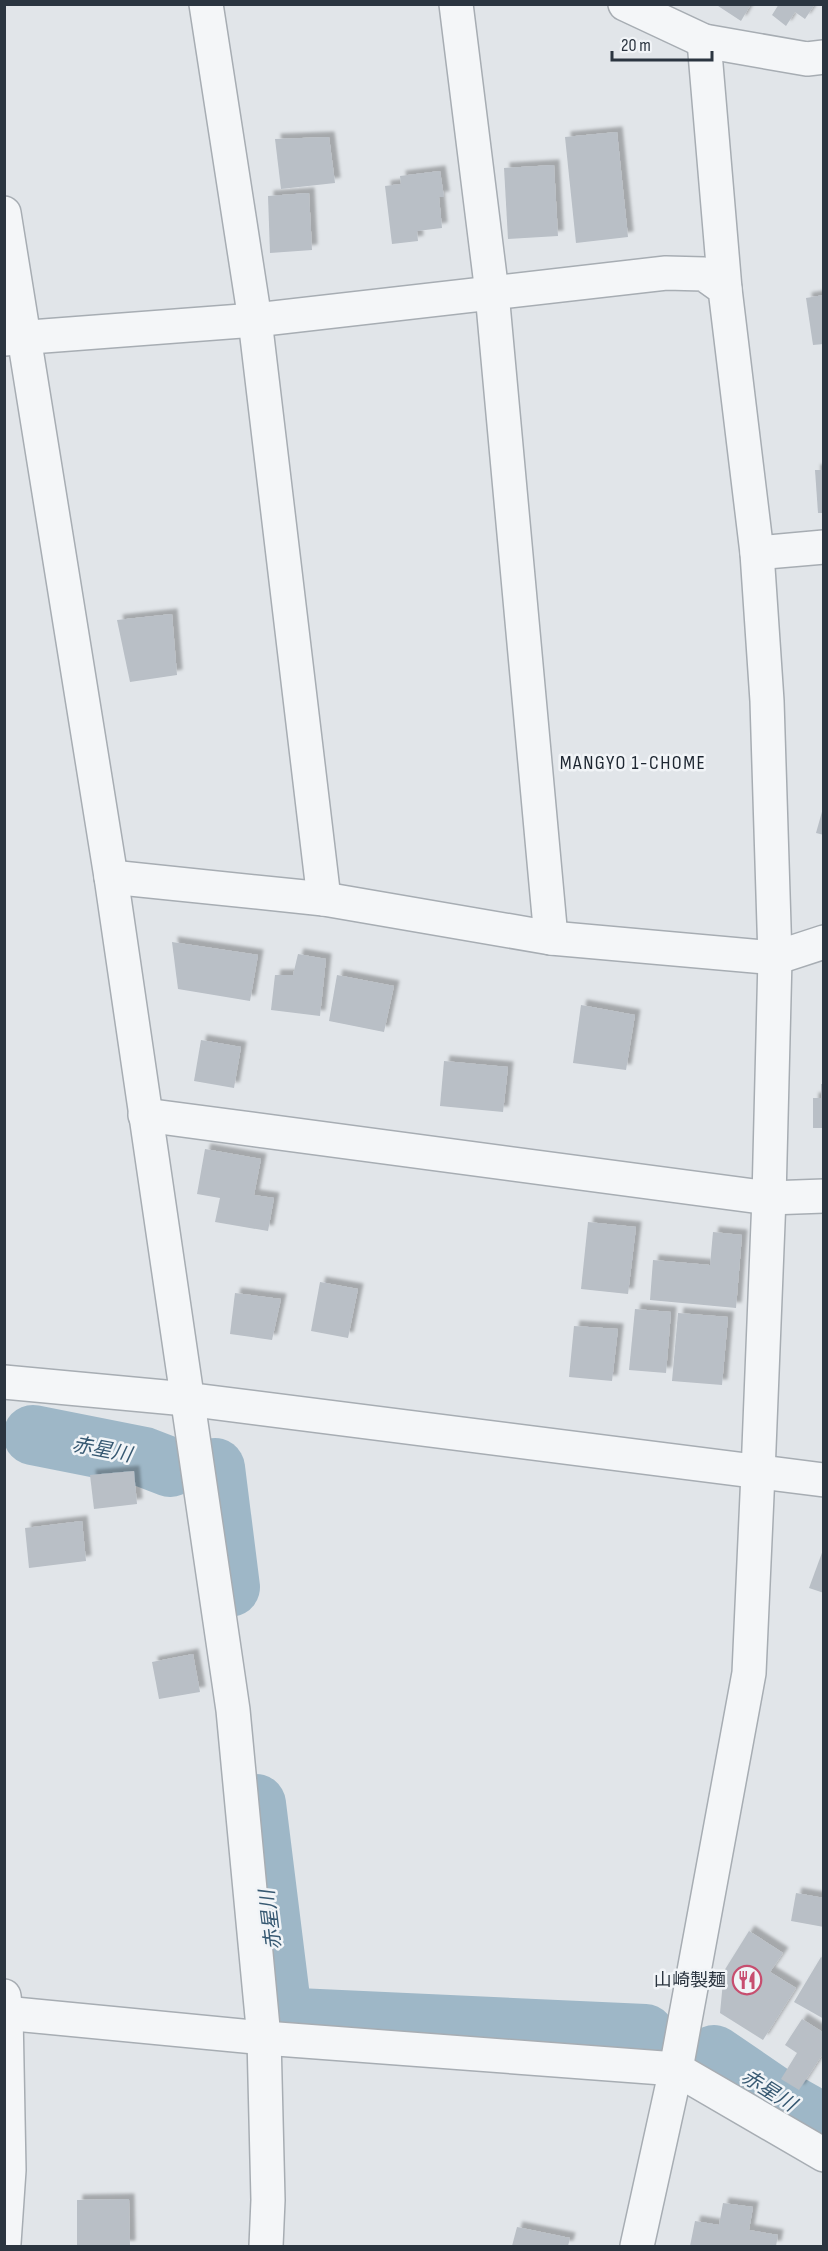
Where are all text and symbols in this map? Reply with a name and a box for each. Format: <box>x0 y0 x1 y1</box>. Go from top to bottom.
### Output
scale bar <box>612 24 712 62</box>
text: 20 m <box>621 35 651 56</box>
district label: MANGYO 1-CHOME <box>560 751 706 775</box>
water label: 赤星川 <box>70 1432 136 1468</box>
water label: 赤星川 <box>255 1887 287 1951</box>
restaurant icon: 山崎製麺 <box>731 1964 763 1996</box>
place label: 山崎製麺 <box>654 1970 726 1991</box>
water label: 赤星川 <box>737 2065 802 2118</box>

